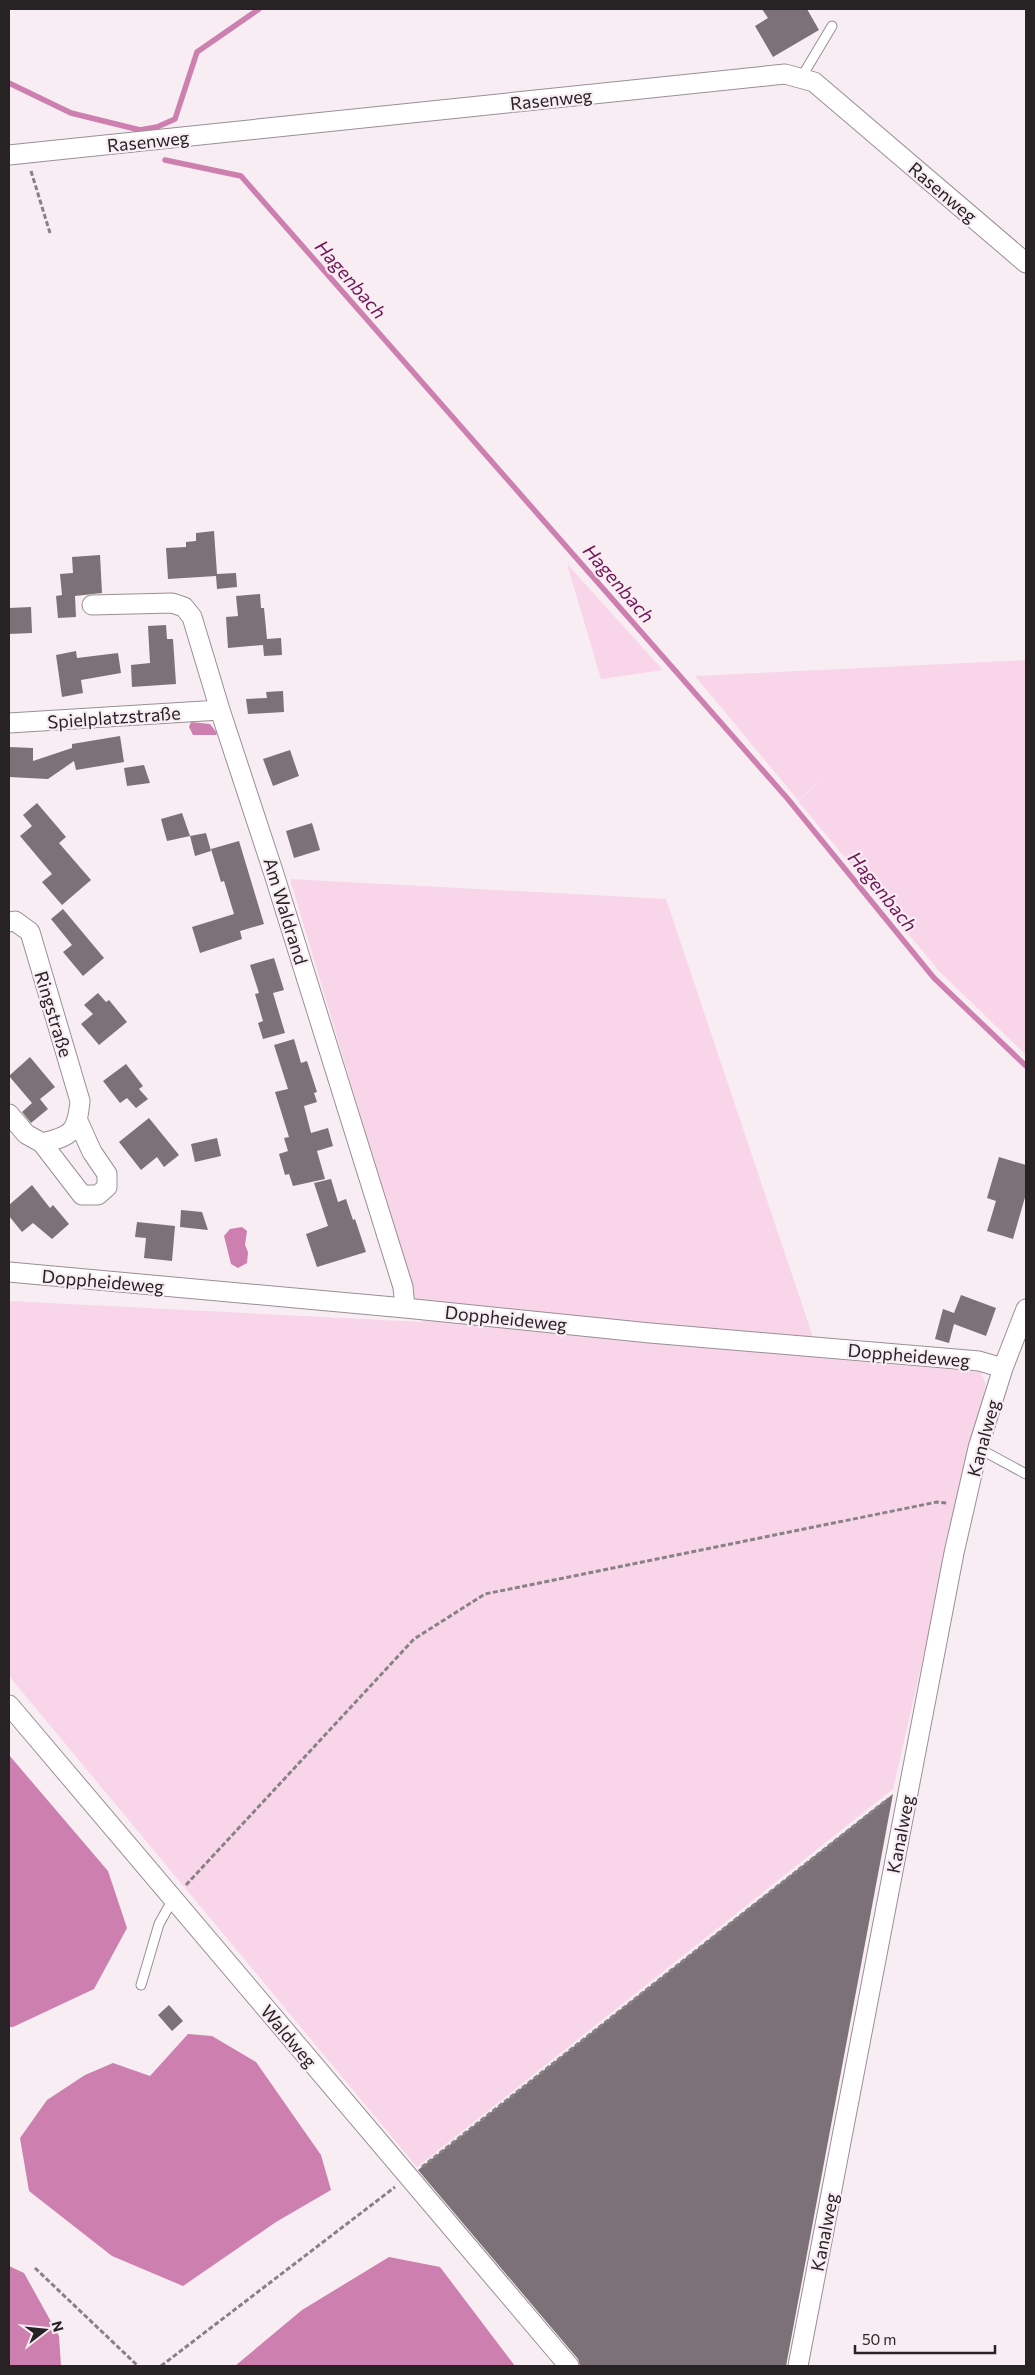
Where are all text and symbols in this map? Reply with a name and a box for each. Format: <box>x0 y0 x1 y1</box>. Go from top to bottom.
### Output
street label: Rasenweg <box>509 84 593 114</box>
street label: Rasenweg <box>106 126 190 156</box>
street label: Rasenweg <box>904 157 982 227</box>
water label: Hagenbach <box>311 235 391 323</box>
water label: Hagenbach <box>579 539 659 627</box>
street label: Spielplatzstraße <box>47 701 181 733</box>
water label: Hagenbach <box>844 846 922 936</box>
street label: Am Waldrand <box>259 855 313 967</box>
street label: Ringstraße <box>30 968 78 1060</box>
street label: Doppheideweg <box>41 1265 165 1297</box>
street label: Doppheideweg <box>444 1301 568 1335</box>
street label: Doppheideweg <box>847 1339 971 1371</box>
street label: Kanalweg <box>962 1397 1004 1479</box>
street label: Kanalweg <box>882 1793 918 1875</box>
street label: Waldweg <box>256 2000 322 2072</box>
street label: Kanalweg <box>806 2191 842 2273</box>
north arrow <box>20 2305 70 2355</box>
text: N <box>48 2319 68 2334</box>
scale bar <box>855 2322 995 2354</box>
text: 50 m <box>862 2330 896 2348</box>

